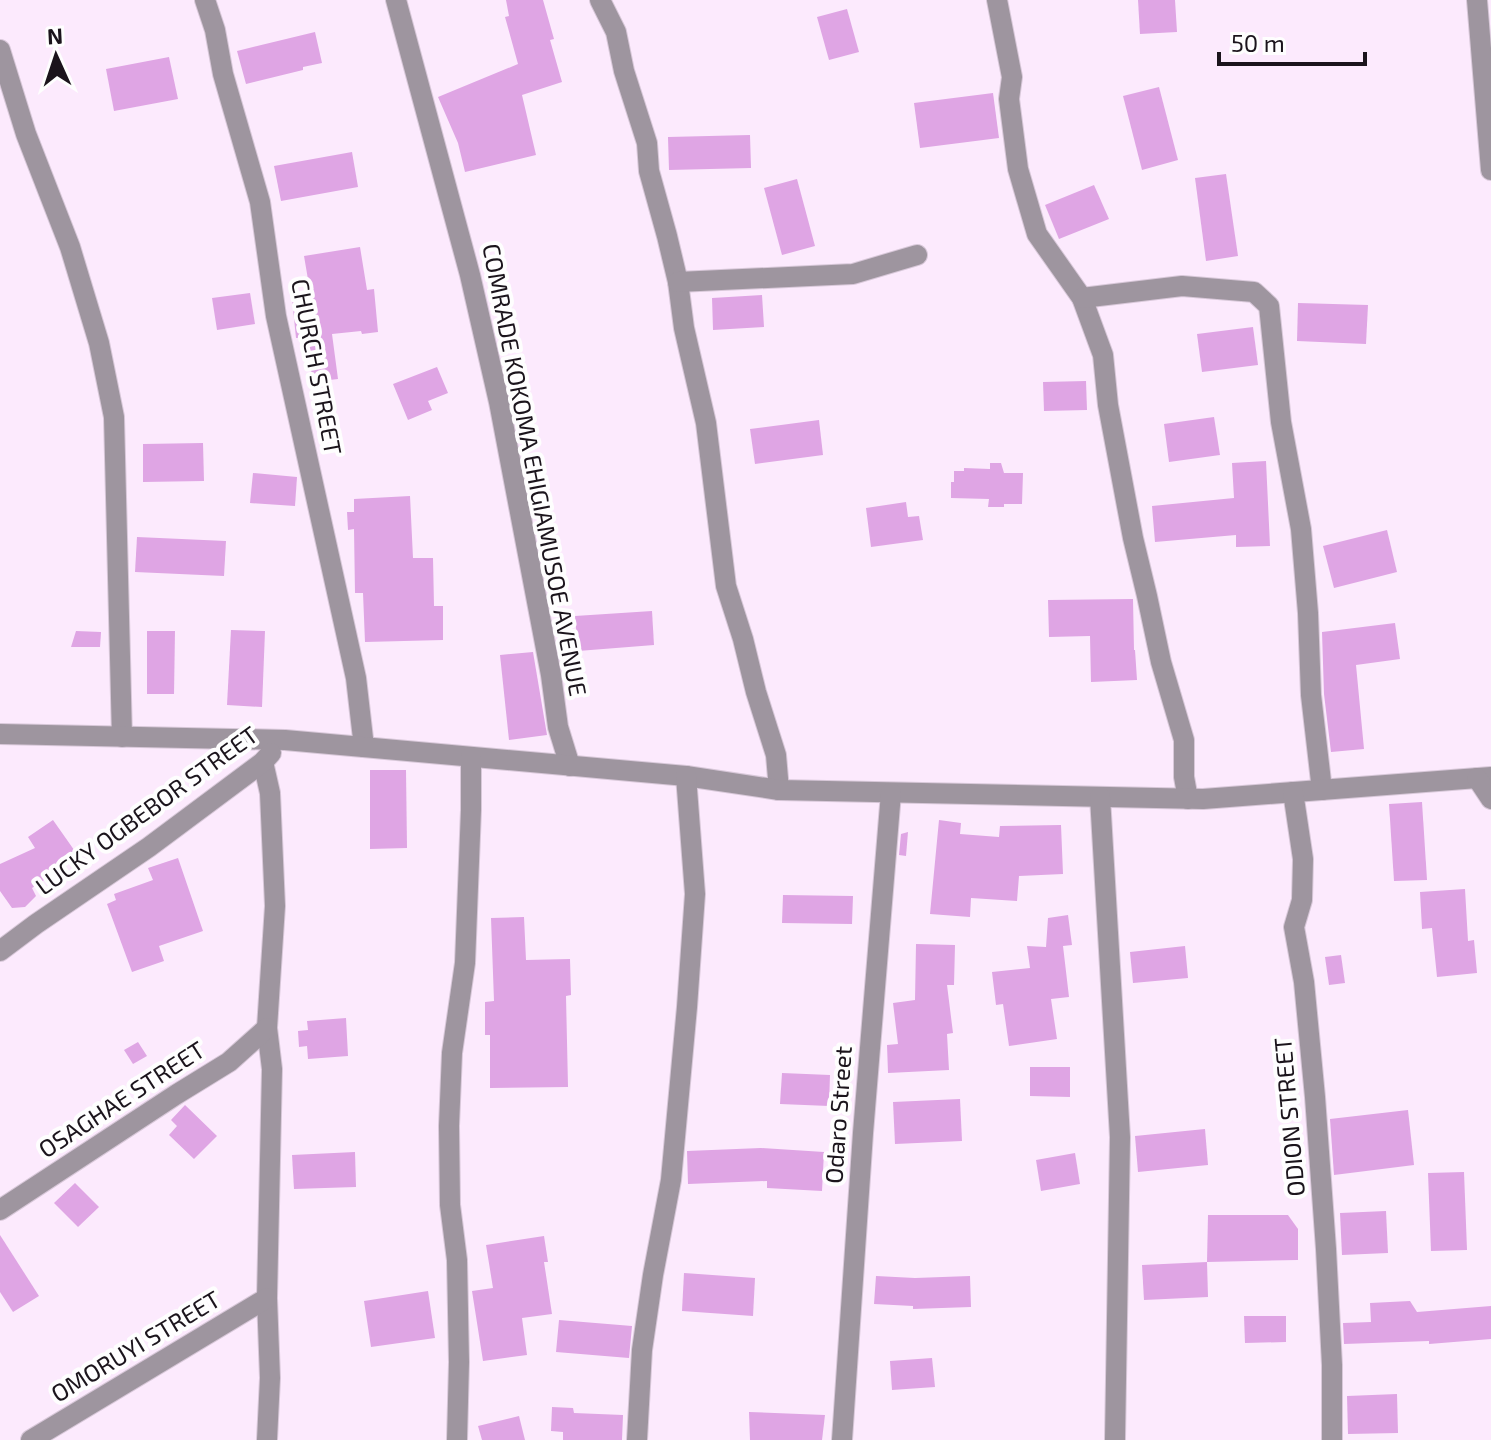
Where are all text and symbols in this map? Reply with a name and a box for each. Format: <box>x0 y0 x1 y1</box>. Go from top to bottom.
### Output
north arrow <box>16 16 96 96</box>
scale bar <box>1219 16 1365 66</box>
text: N <box>46 22 64 48</box>
text: 50 m <box>1231 28 1285 57</box>
street label: COMRADE KOKOMA EHIGIAMUSOE AVENUE <box>477 241 594 698</box>
street label: CHURCH STREET <box>286 276 349 457</box>
street label: LUCKY OGBEBOR STREET <box>29 719 263 900</box>
street label: OSAGHAE STREET <box>33 1034 210 1163</box>
street label: ODION STREET <box>1267 1036 1310 1198</box>
street label: Odaro Street <box>818 1045 857 1185</box>
street label: OMORUYI STREET <box>45 1284 225 1408</box>

